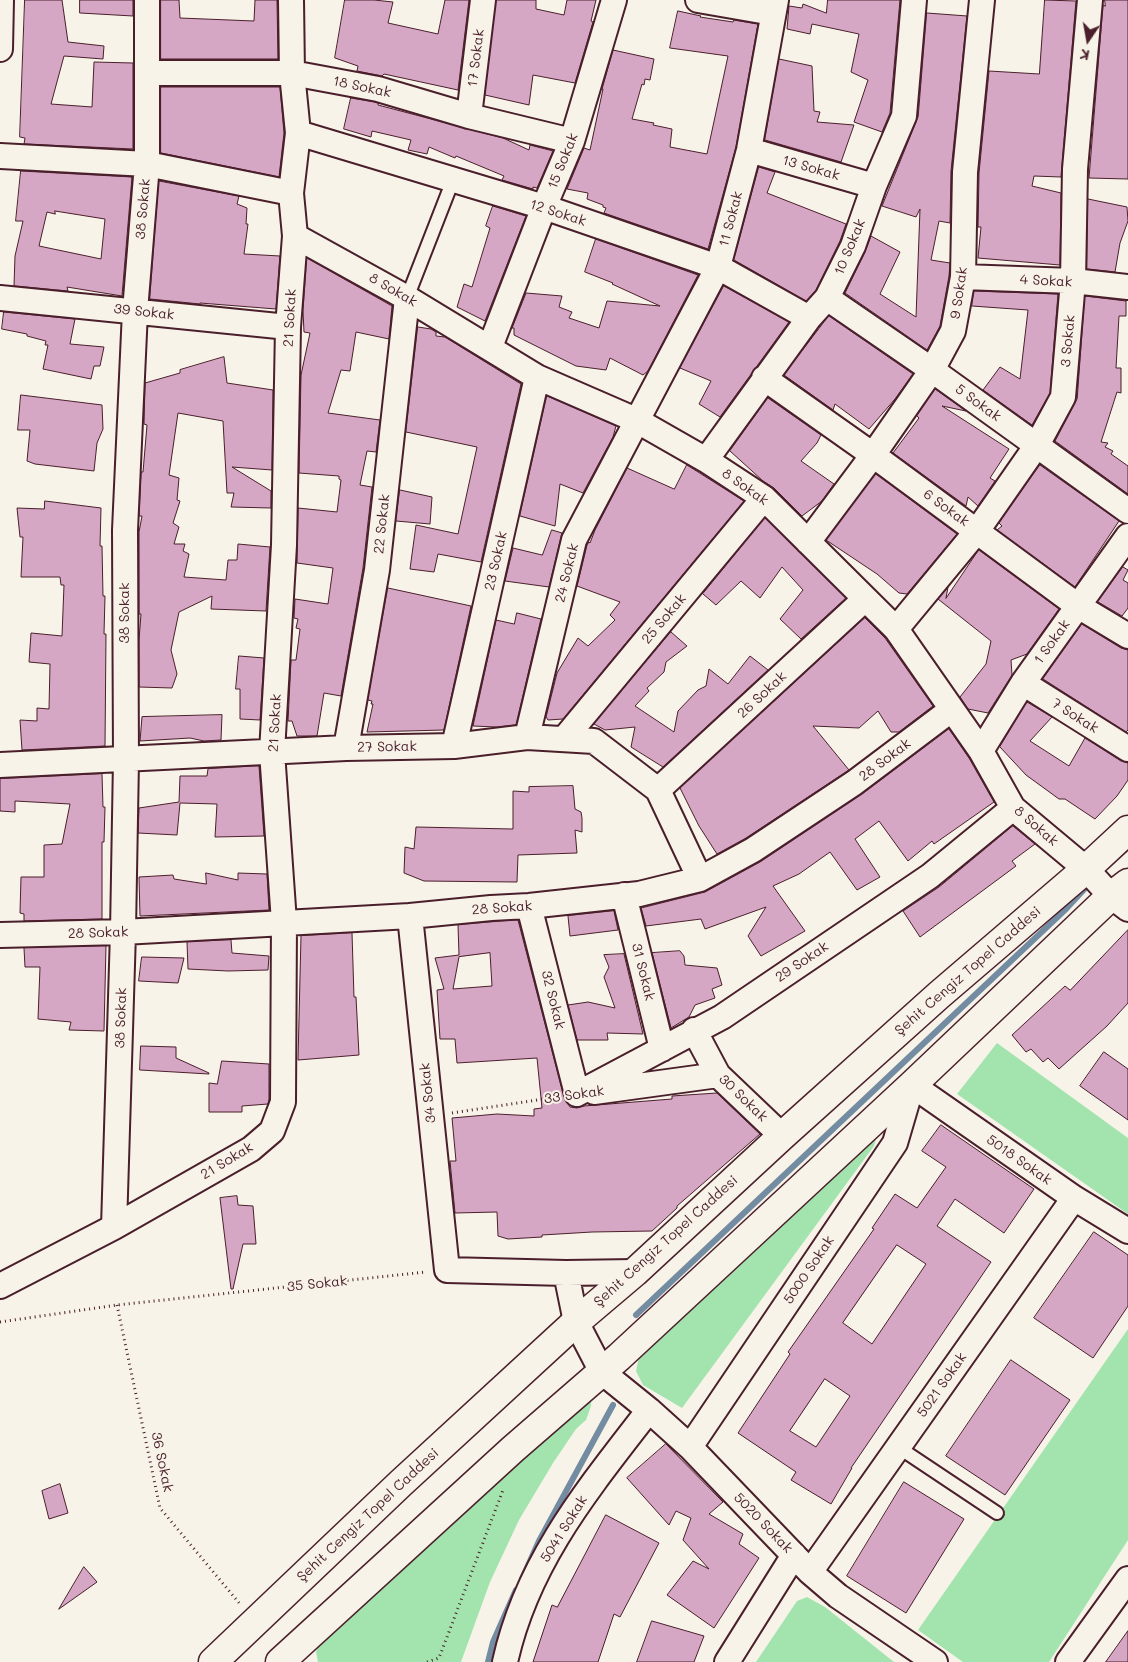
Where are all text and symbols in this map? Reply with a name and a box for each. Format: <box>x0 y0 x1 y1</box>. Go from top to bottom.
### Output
north arrow <box>1063 15 1113 65</box>
street label: 17 Sokak <box>464 28 488 88</box>
text: K <box>1078 45 1091 65</box>
street label: 18 Sokak <box>331 73 393 101</box>
street label: 15 Sokak <box>544 131 582 191</box>
street label: 13 Sokak <box>780 152 842 184</box>
street label: 38 Sokak <box>132 178 154 240</box>
street label: 11 Sokak <box>716 189 746 249</box>
street label: 12 Sokak <box>528 196 588 230</box>
street label: 10 Sokak <box>831 216 869 278</box>
street label: 9 Sokak <box>947 266 971 320</box>
street label: 8 Sokak <box>366 270 420 310</box>
street label: 4 Sokak <box>1019 271 1073 291</box>
street label: 21 Sokak <box>280 288 300 348</box>
street label: 39 Sokak <box>113 300 175 324</box>
street label: 3 Sokak <box>1057 314 1079 368</box>
street label: 5 Sokak <box>952 381 1004 425</box>
street label: 8 Sokak <box>719 465 771 509</box>
street label: 6 Sokak <box>920 486 972 530</box>
street label: 22 Sokak <box>371 493 393 555</box>
street label: 23 Sokak <box>481 530 511 592</box>
street label: 24 Sokak <box>552 542 582 604</box>
street label: 38 Sokak <box>117 583 133 643</box>
street label: 25 Sokak <box>638 591 690 647</box>
street label: 1 Sokak <box>1030 617 1074 667</box>
street label: 26 Sokak <box>734 668 790 722</box>
street label: 21 Sokak <box>265 693 285 753</box>
street label: 7 Sokak <box>1048 695 1102 737</box>
street label: 28 Sokak <box>856 735 914 785</box>
street label: 27 Sokak <box>357 738 417 756</box>
street label: 8 Sokak <box>1011 802 1061 850</box>
street label: 28 Sokak <box>471 898 533 918</box>
street label: Şehit Cengiz Topel Caddesi <box>892 903 1044 1039</box>
street label: 28 Sokak <box>67 924 129 942</box>
street label: 29 Sokak <box>772 938 832 986</box>
street label: 31 Sokak <box>628 941 658 1003</box>
street label: 32 Sokak <box>538 969 568 1031</box>
street label: 38 Sokak <box>112 987 130 1049</box>
street label: 34 Sokak <box>416 1062 440 1124</box>
street label: 30 Sokak <box>715 1071 771 1125</box>
street label: 33 Sokak <box>543 1082 605 1108</box>
street label: 5018 Sokak <box>983 1131 1055 1189</box>
street label: 21 Sokak <box>198 1139 256 1183</box>
street label: Şehit Cengiz Topel Caddesi <box>590 1172 742 1310</box>
street label: 5000 Sokak <box>780 1233 838 1307</box>
street label: 35 Sokak <box>286 1272 348 1296</box>
street label: 5021 Sokak <box>914 1349 970 1421</box>
street label: 36 Sokak <box>147 1430 177 1494</box>
street label: Şehit Cengiz Topel Caddesi <box>293 1445 443 1585</box>
street label: 5020 Sokak <box>730 1489 796 1557</box>
street label: 5041 Sokak <box>537 1493 591 1565</box>

